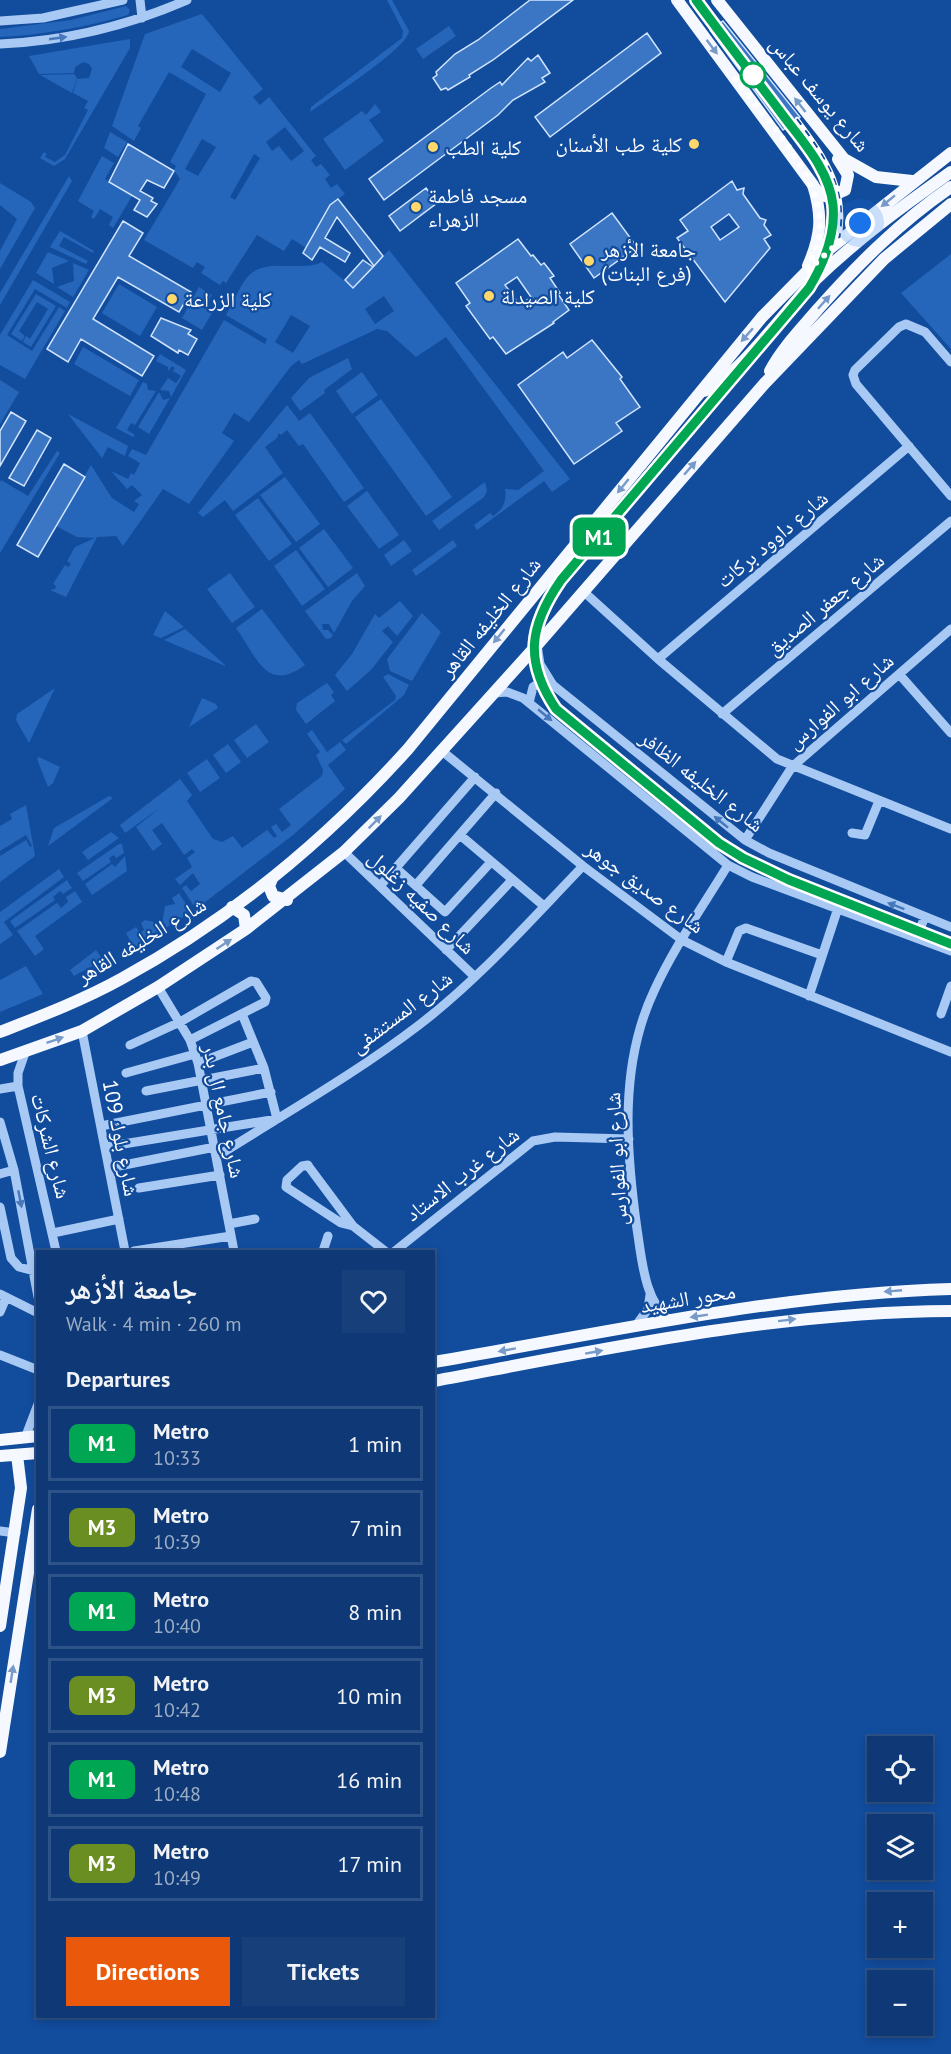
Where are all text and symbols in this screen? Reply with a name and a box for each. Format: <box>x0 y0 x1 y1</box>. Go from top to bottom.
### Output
street label: شارع يوسف عباس <box>764 31 876 157</box>
one-way arrow <box>49 34 68 43</box>
one-way arrow <box>705 40 717 55</box>
unlabelled marker <box>740 62 766 88</box>
one-way arrow <box>794 97 807 113</box>
place label: كلية طب الأسنان <box>555 131 682 158</box>
place label: كلية الطب <box>445 134 522 161</box>
marker: كلية طب الأسنان <box>687 137 701 151</box>
marker: كلية الطب <box>426 140 440 154</box>
place label: مسجد فاطمة الزهراء <box>428 182 527 233</box>
one-way arrow <box>880 194 895 206</box>
marker: مسجد فاطمة الزهراء <box>409 200 423 214</box>
your location <box>845 208 875 238</box>
place label: جامعة الأزهر (فرع البنات) <box>600 236 696 287</box>
marker: جامعة الأزهر (فرع البنات) <box>582 254 596 268</box>
place label: كلية الصيدلة <box>501 283 595 310</box>
place label: كلية الزراعة <box>184 286 272 313</box>
marker: كلية الصيدلة <box>482 289 496 303</box>
marker: كلية الزراعة <box>165 292 179 306</box>
one-way arrow <box>817 295 830 310</box>
one-way arrow <box>741 327 754 342</box>
one-way arrow <box>683 461 696 476</box>
one-way arrow <box>617 478 630 493</box>
street label: شارع داوود بركات <box>711 484 833 594</box>
line badge: M1 <box>572 518 626 556</box>
text: M1 <box>585 524 613 551</box>
street label: شارع جعفر الصديق <box>760 547 890 661</box>
street label: شارع الخليفه القاهر <box>433 551 547 683</box>
one-way arrow <box>494 629 506 644</box>
street label: شارع ابو الفوارس <box>781 647 899 755</box>
one-way arrow <box>537 709 552 721</box>
street label: شارع الخليفه الظافر <box>634 724 769 838</box>
one-way arrow <box>368 815 382 829</box>
one-way arrow <box>714 816 729 829</box>
street label: شارع صديق جوهر <box>579 834 710 939</box>
street label: شارع صفيه زغلول <box>363 844 481 960</box>
street label: شارع الخليفه القاهر <box>70 891 211 990</box>
one-way arrow <box>887 901 905 911</box>
one-way arrow <box>216 939 232 950</box>
street label: شارع المستشفى <box>344 965 458 1059</box>
one-way arrow <box>46 1035 64 1045</box>
street label: شارع جامع ال بدر <box>196 1041 251 1180</box>
street label: شارع بلوك 109 <box>96 1078 146 1198</box>
street label: شارع الشركات <box>25 1091 77 1201</box>
street label: شارع ابو الفوارس <box>599 1092 633 1226</box>
street label: شارع غرب الاستاد <box>399 1121 525 1227</box>
one-way arrow <box>16 1189 25 1208</box>
text: جامعة الأزهر <box>66 1270 197 1307</box>
button: heart <box>342 1270 405 1333</box>
street label: محور الشهيد <box>638 1277 738 1319</box>
one-way arrow <box>883 1286 902 1296</box>
text: Walk · 4 min · 260 m <box>66 1311 242 1337</box>
one-way arrow <box>690 1312 709 1321</box>
one-way arrow <box>777 1315 796 1325</box>
one-way arrow <box>498 1346 517 1355</box>
one-way arrow <box>585 1347 604 1356</box>
text: Departures <box>66 1365 170 1393</box>
text: Metro <box>153 1417 209 1445</box>
text: M1 <box>88 1430 116 1457</box>
text: 1 min <box>348 1430 402 1458</box>
text: 10:33 <box>153 1445 201 1471</box>
text: Metro <box>153 1501 209 1529</box>
text: M3 <box>88 1514 116 1541</box>
text: 7 min <box>350 1514 402 1542</box>
text: 10:39 <box>153 1529 201 1555</box>
text: Metro <box>153 1585 209 1613</box>
text: M1 <box>88 1598 116 1625</box>
text: 8 min <box>348 1598 402 1626</box>
text: 10:40 <box>153 1613 201 1639</box>
one-way arrow <box>8 1664 17 1683</box>
text: Metro <box>153 1669 209 1697</box>
text: M3 <box>88 1682 116 1709</box>
text: 10 min <box>336 1682 402 1710</box>
text: 10:42 <box>153 1697 201 1723</box>
map controls <box>867 1736 933 2036</box>
button: locate <box>867 1736 933 1802</box>
text: Metro <box>153 1753 209 1781</box>
text: M1 <box>88 1766 116 1793</box>
text: 16 min <box>336 1766 402 1794</box>
text: 10:48 <box>153 1781 201 1807</box>
button: layers <box>867 1814 933 1880</box>
text: Metro <box>153 1837 209 1865</box>
text: M3 <box>88 1850 116 1877</box>
text: 17 min <box>338 1850 402 1878</box>
text: 10:49 <box>153 1865 201 1891</box>
button: + <box>867 1892 933 1958</box>
button: Directions <box>66 1937 230 2006</box>
button: Tickets <box>242 1937 405 2006</box>
button: − <box>867 1970 933 2036</box>

